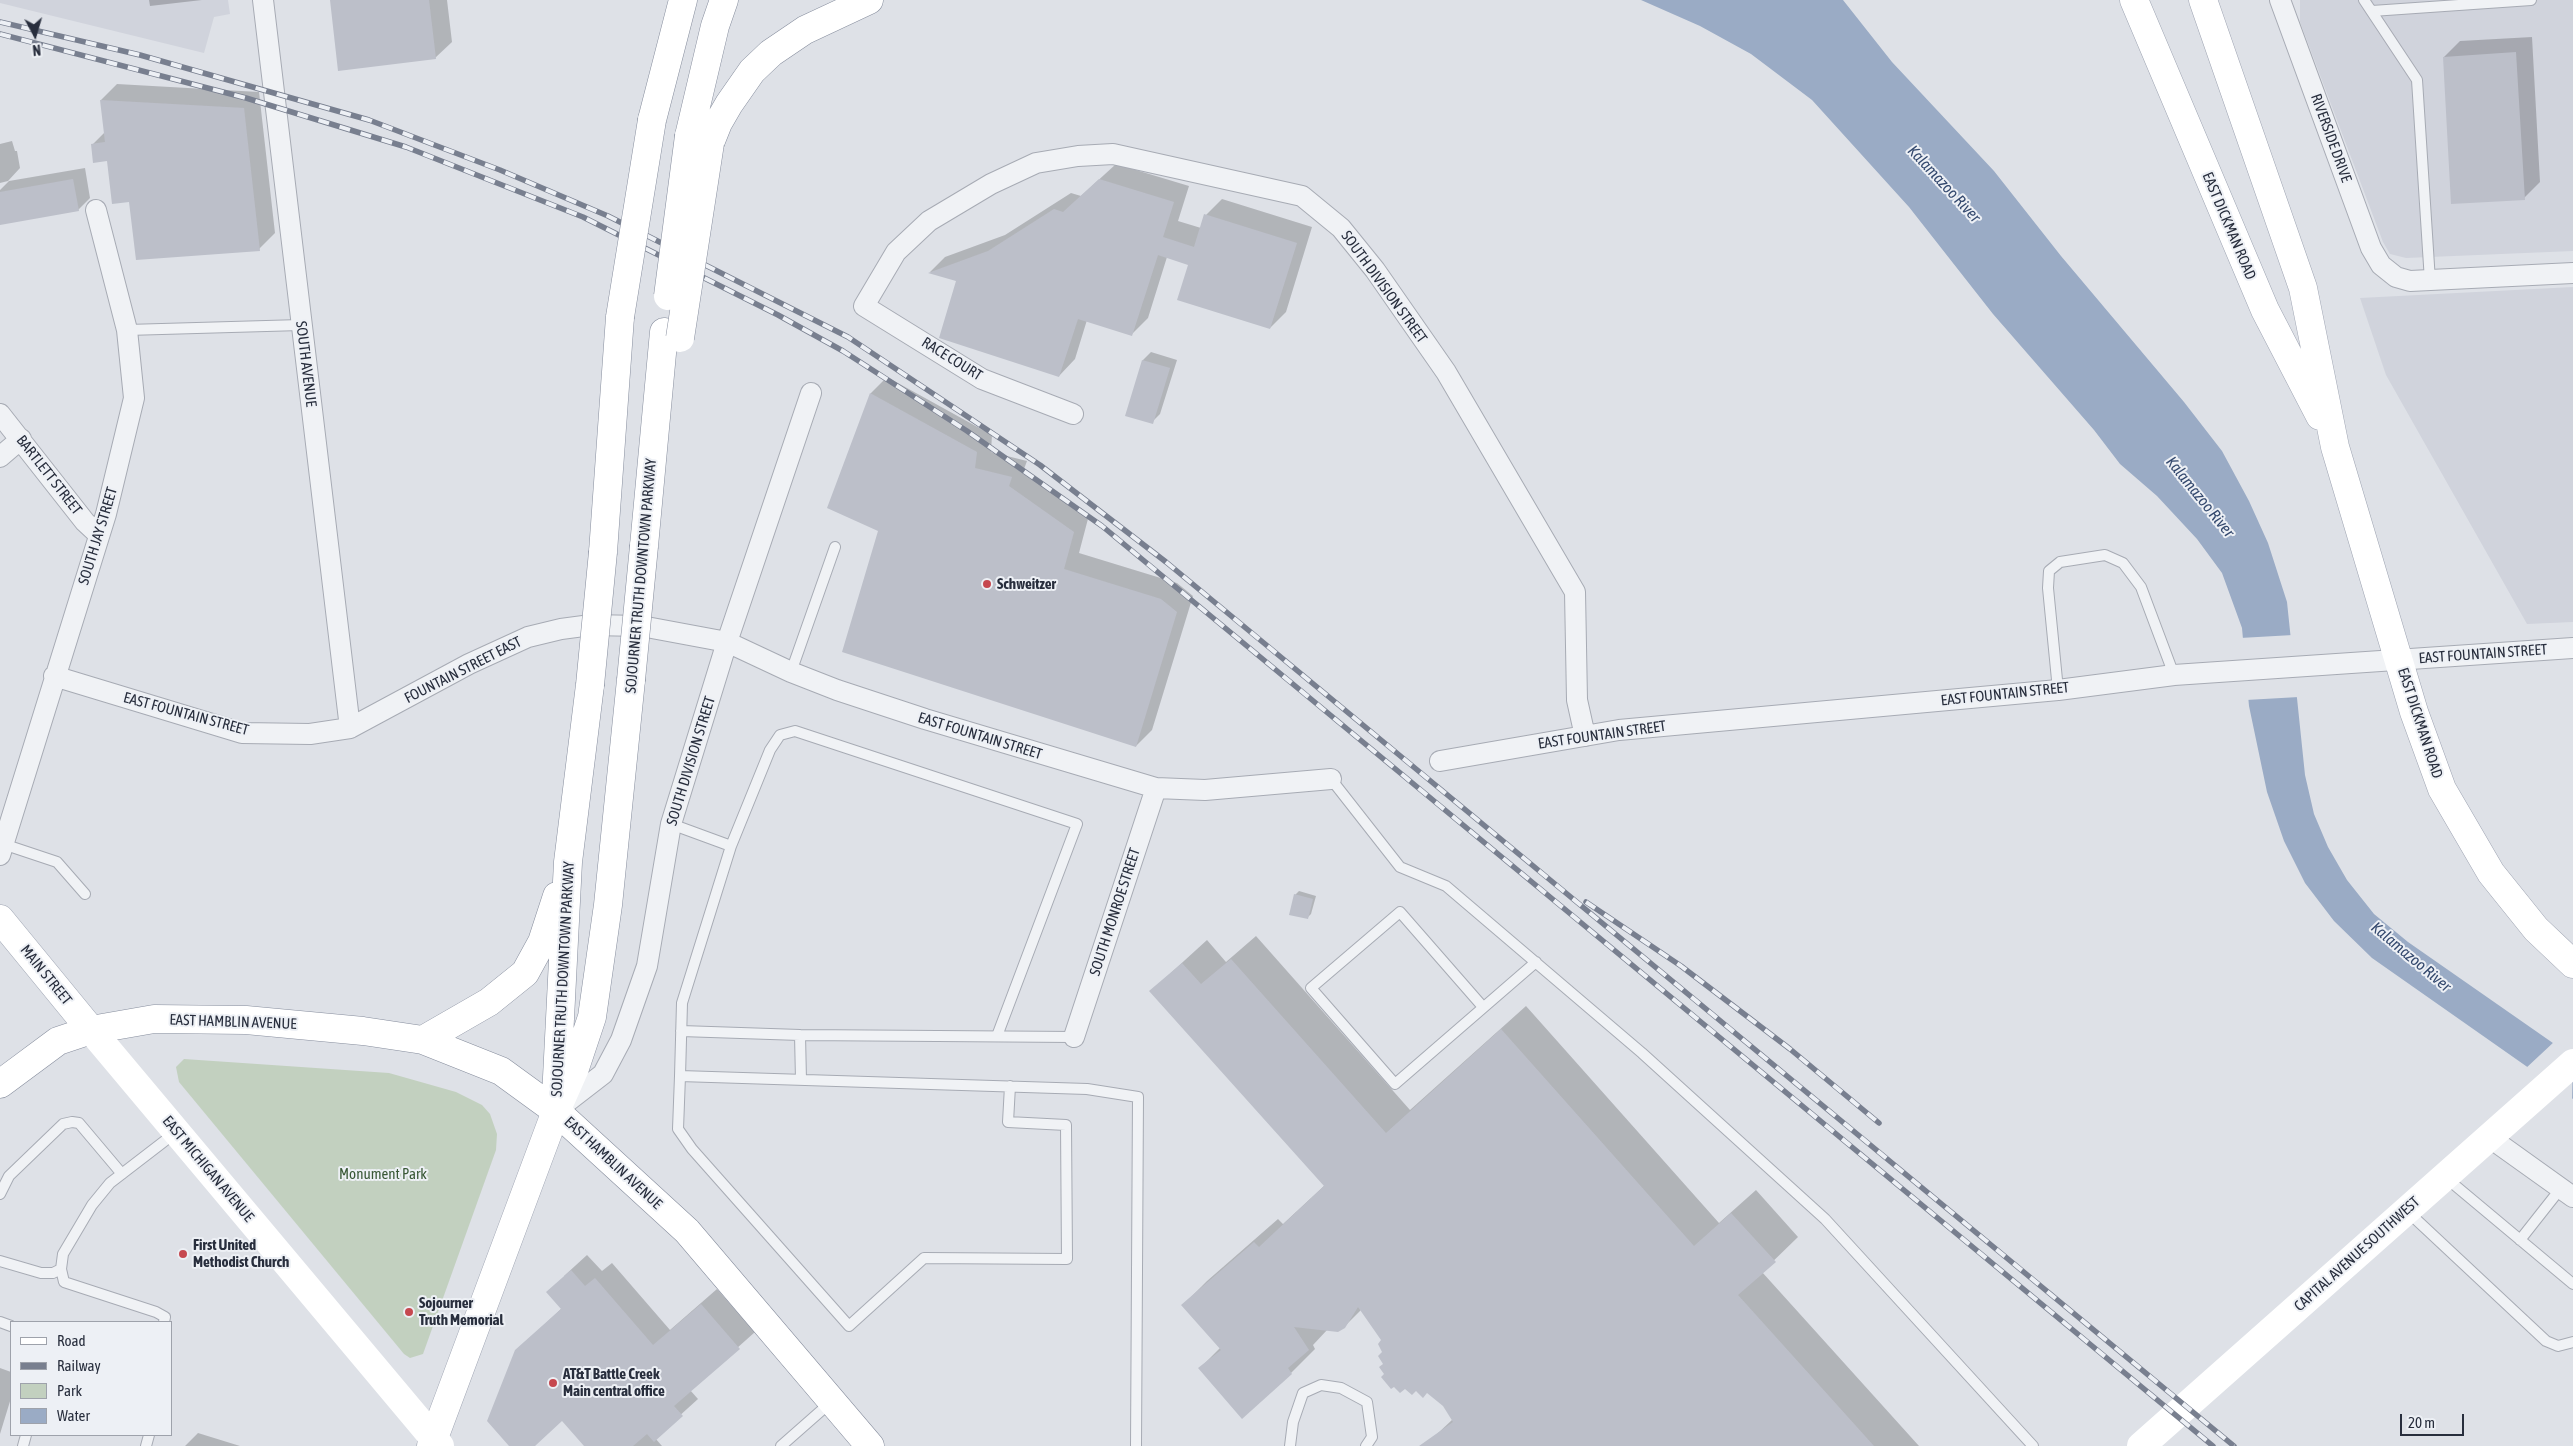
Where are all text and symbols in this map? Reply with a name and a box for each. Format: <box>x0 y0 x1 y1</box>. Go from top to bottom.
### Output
north arrow <box>10 10 60 60</box>
text: N <box>32 42 42 58</box>
street label: RIVERSIDE DRIVE <box>2307 91 2355 185</box>
water label: Kalamazoo River <box>1903 142 1985 226</box>
street label: EAST DICKMAN ROAD <box>2198 169 2260 283</box>
street label: SOUTH DIVISION STREET <box>1337 227 1431 347</box>
street label: SOUTH AVENUE <box>292 320 320 408</box>
street label: RACE COURT <box>918 333 986 385</box>
street label: BARTLETT STREET <box>12 432 86 518</box>
water label: Kalamazoo River <box>2162 453 2238 541</box>
street label: SOJOURNER TRUTH DOWNTOWN PARKWAY <box>622 458 660 694</box>
street label: SOUTH JAY STREET <box>75 485 121 587</box>
place label: Schweitzer <box>997 575 1056 593</box>
marker: Schweitzer <box>981 578 993 590</box>
street label: FOUNTAIN STREET EAST <box>401 633 525 707</box>
street label: EAST FOUNTAIN STREET <box>2418 641 2548 667</box>
street label: EAST DICKMAN ROAD <box>2394 665 2446 781</box>
street label: EAST FOUNTAIN STREET <box>1940 678 2070 710</box>
street label: EAST FOUNTAIN STREET <box>121 689 251 739</box>
street label: SOUTH DIVISION STREET <box>663 694 719 828</box>
street label: EAST FOUNTAIN STREET <box>916 709 1044 763</box>
street label: EAST FOUNTAIN STREET <box>1537 717 1667 753</box>
street label: SOUTH MONROE STREET <box>1086 846 1144 978</box>
street label: SOJOURNER TRUTH DOWNTOWN PARKWAY <box>548 861 578 1097</box>
water label: Kalamazoo River <box>2367 918 2455 996</box>
street label: MAIN STREET <box>16 941 76 1009</box>
street label: EAST HAMBLIN AVENUE <box>169 1011 297 1033</box>
street label: EAST MICHIGAN AVENUE <box>158 1112 258 1226</box>
street label: EAST HAMBLIN AVENUE <box>560 1113 666 1213</box>
park label: Monument Park <box>339 1165 427 1183</box>
street label: CAPITAL AVENUE SOUTHWEST <box>2290 1193 2424 1315</box>
place label: First United Methodist Church <box>193 1236 289 1271</box>
marker: First United Methodist Church <box>177 1248 189 1260</box>
place label: Sojourner Truth Memorial <box>419 1294 504 1329</box>
marker: Sojourner Truth Memorial <box>403 1306 415 1318</box>
legend <box>10 1321 172 1436</box>
text: Road <box>57 1332 86 1349</box>
text: Railway <box>57 1357 101 1374</box>
place label: AT&T Battle Creek Main central office <box>563 1365 665 1400</box>
marker: AT&T Battle Creek Main central office <box>547 1377 559 1389</box>
text: Park <box>57 1382 82 1399</box>
scale bar <box>2403 1404 2467 1436</box>
text: Water <box>57 1407 90 1424</box>
text: 20 m <box>2408 1414 2435 1431</box>

